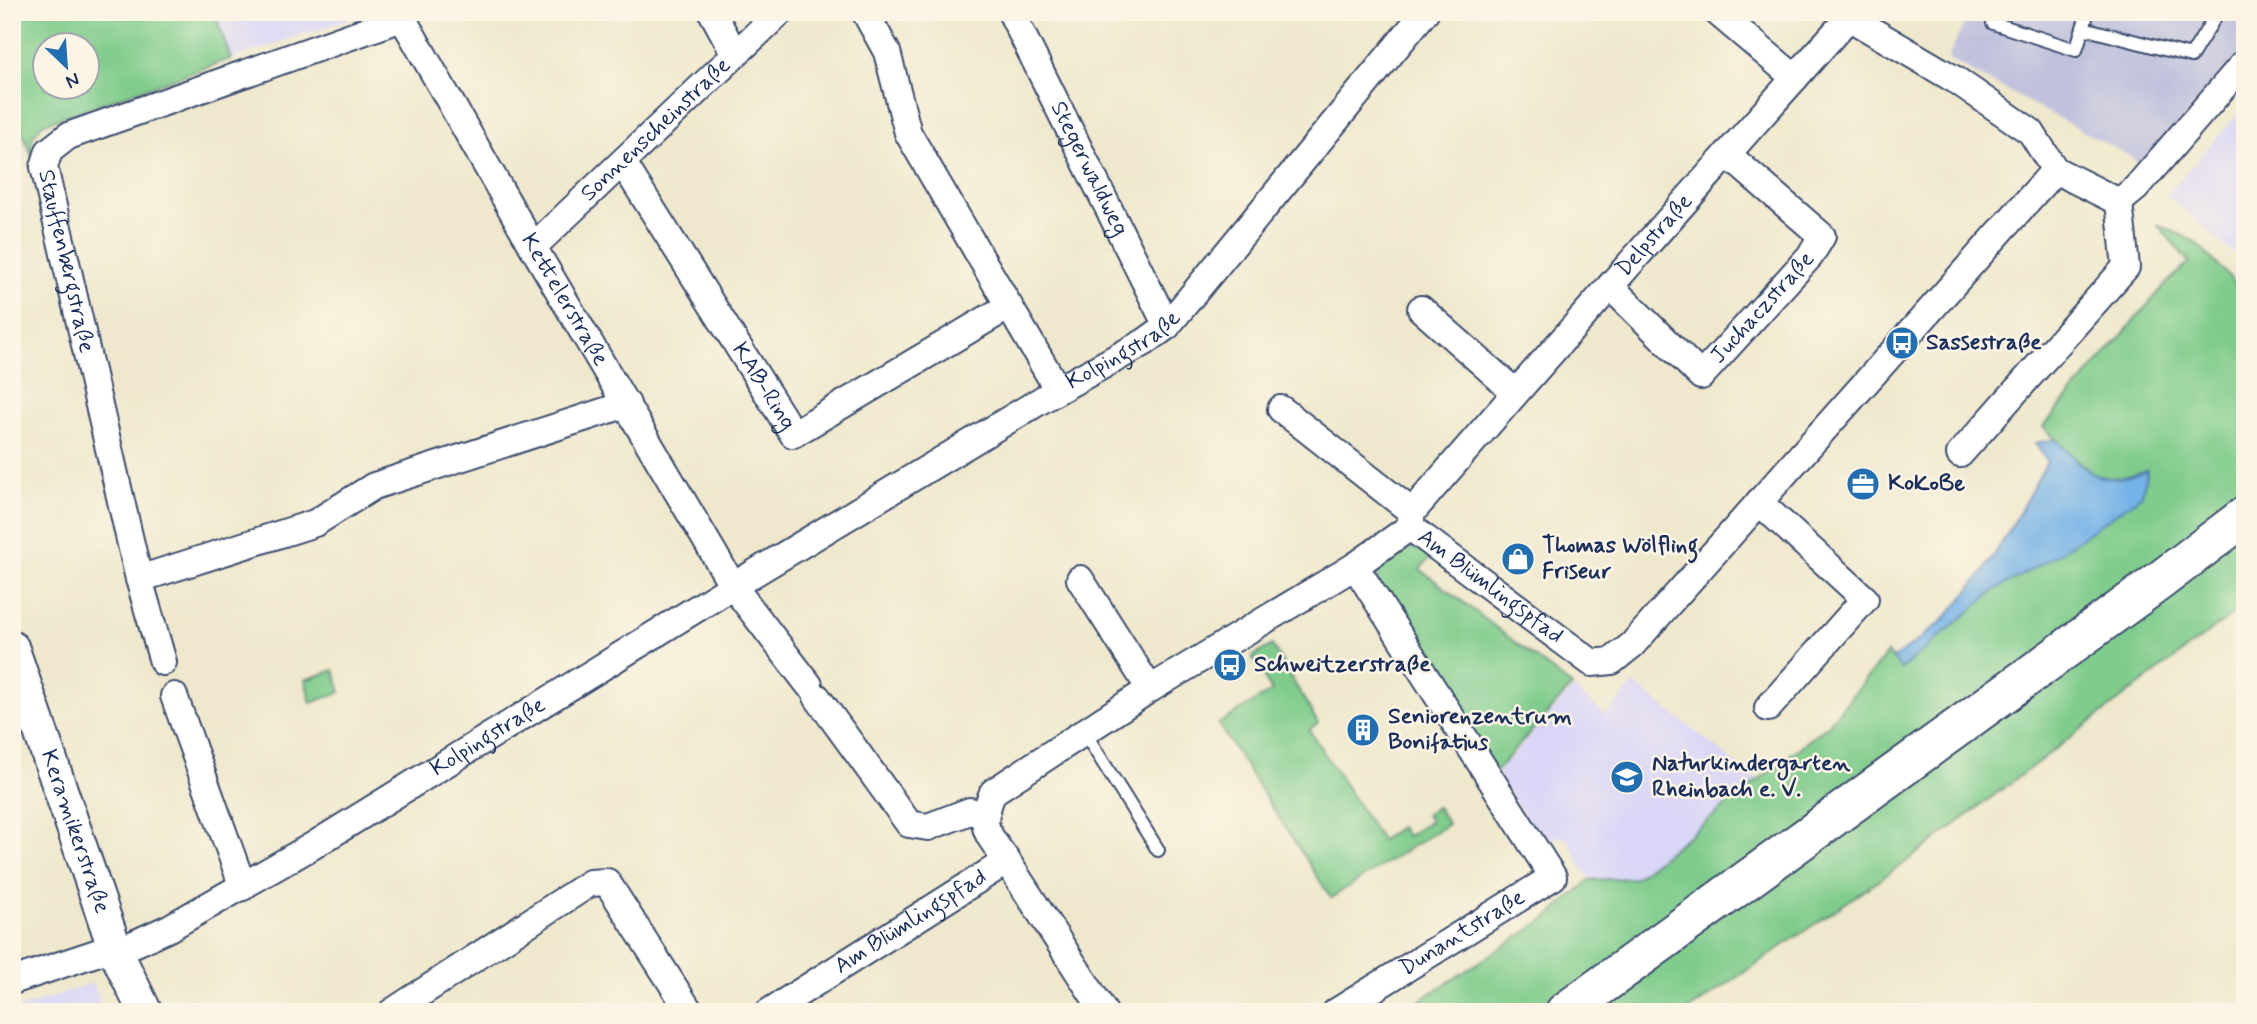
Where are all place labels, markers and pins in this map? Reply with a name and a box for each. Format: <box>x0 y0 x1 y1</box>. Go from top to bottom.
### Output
bus stop icon: Sassestraße <box>1883 324 1921 362</box>
place label: Sassestraße <box>1926 328 2042 358</box>
office icon: KoKoBe <box>1844 465 1882 503</box>
place label: KoKoBe <box>1888 469 1965 499</box>
place label: Thomas Wölfling Friseur <box>1542 531 1698 587</box>
shop icon: Thomas Wölfling Friseur <box>1499 540 1537 578</box>
bus stop icon: Schweitzerstraße <box>1211 646 1249 684</box>
place label: Schweitzerstraße <box>1254 650 1431 680</box>
place label: Seniorenzentrum Bonifatius <box>1388 702 1572 758</box>
building icon: Seniorenzentrum Bonifatius <box>1344 711 1382 749</box>
place label: Naturkindergarten Rheinbach e. V. <box>1652 749 1851 805</box>
school or university icon: Naturkindergarten Rheinbach e. V. <box>1608 758 1646 796</box>

